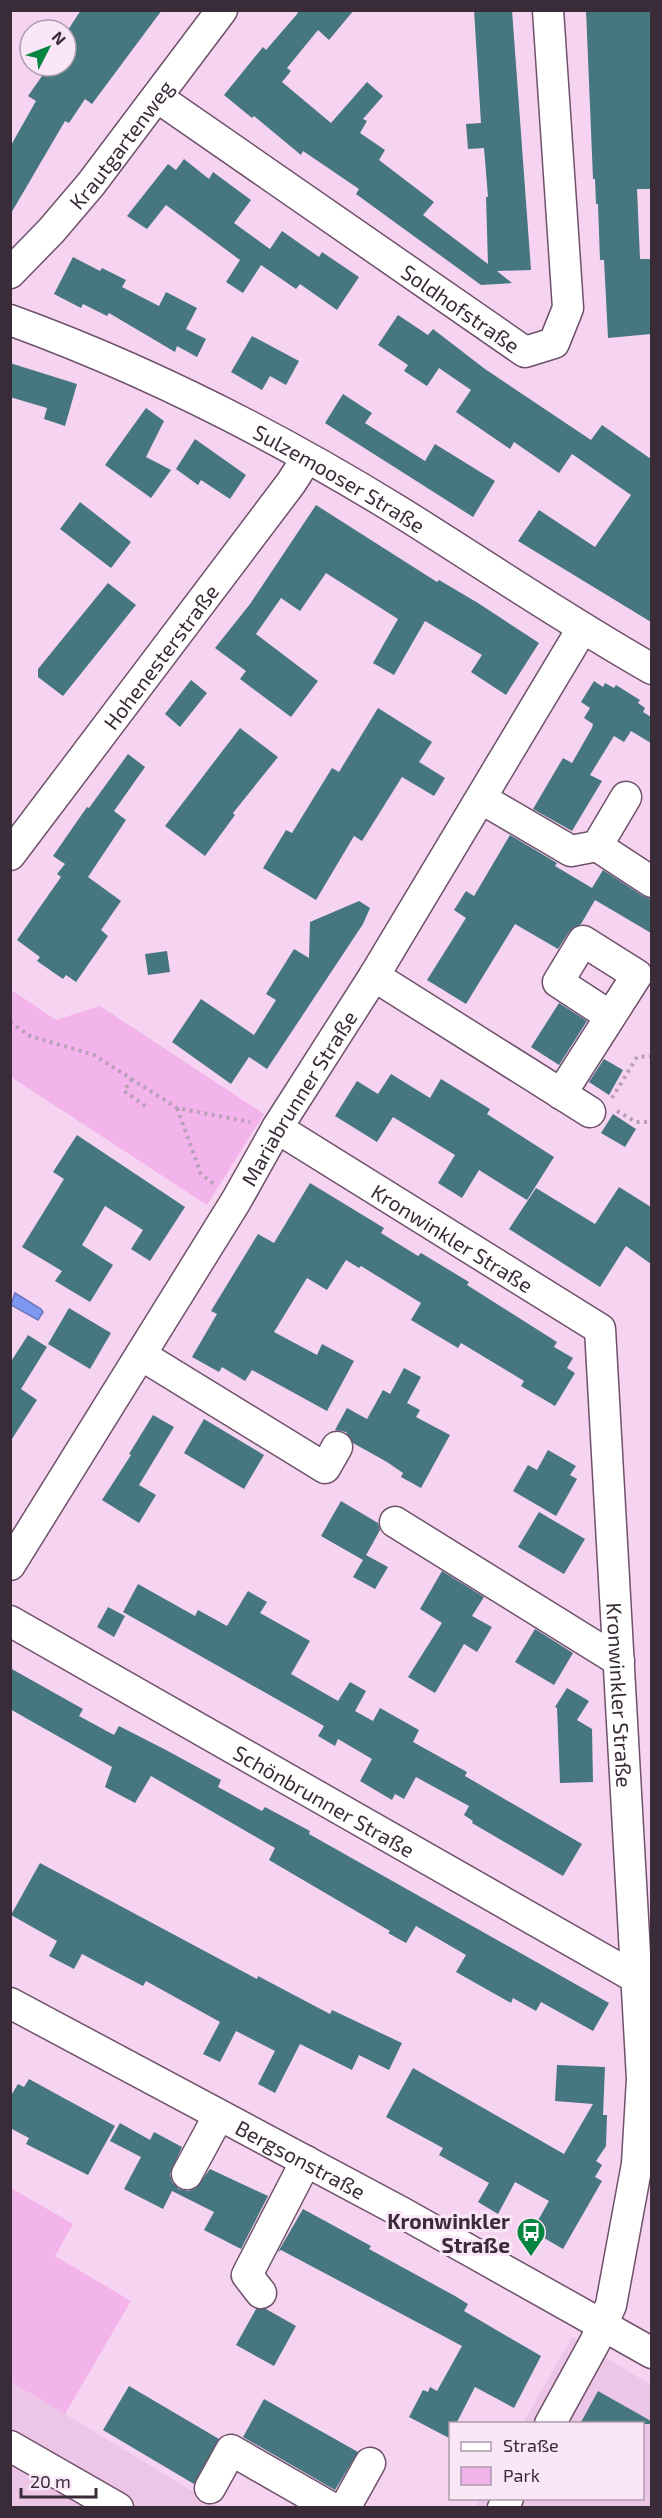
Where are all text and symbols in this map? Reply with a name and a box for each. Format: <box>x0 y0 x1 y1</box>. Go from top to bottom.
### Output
north arrow <box>18 18 78 78</box>
text: N <box>49 27 70 48</box>
street label: Krautgartenweg <box>63 74 178 214</box>
street label: Soldhofstraße <box>397 258 525 357</box>
street label: Sulzemooser Straße <box>250 418 430 537</box>
street label: Hohenesterstraße <box>97 579 223 734</box>
street label: Mariabrunner Straße <box>235 1006 361 1190</box>
street label: Kronwinkler Straße <box>367 1178 538 1297</box>
street label: Kronwinkler Straße <box>603 1602 638 1788</box>
street label: Schönbrunner Straße <box>230 1739 419 1862</box>
street label: Bergsonstraße <box>232 2114 370 2203</box>
place label: Kronwinkler Straße <box>387 2208 510 2257</box>
bus stop icon: Kronwinkler Straße <box>515 2216 547 2258</box>
legend <box>449 2422 644 2500</box>
text: Straße <box>503 2434 559 2456</box>
scale bar <box>21 2461 96 2499</box>
text: Park <box>503 2464 540 2486</box>
text: 20 m <box>30 2470 71 2492</box>

